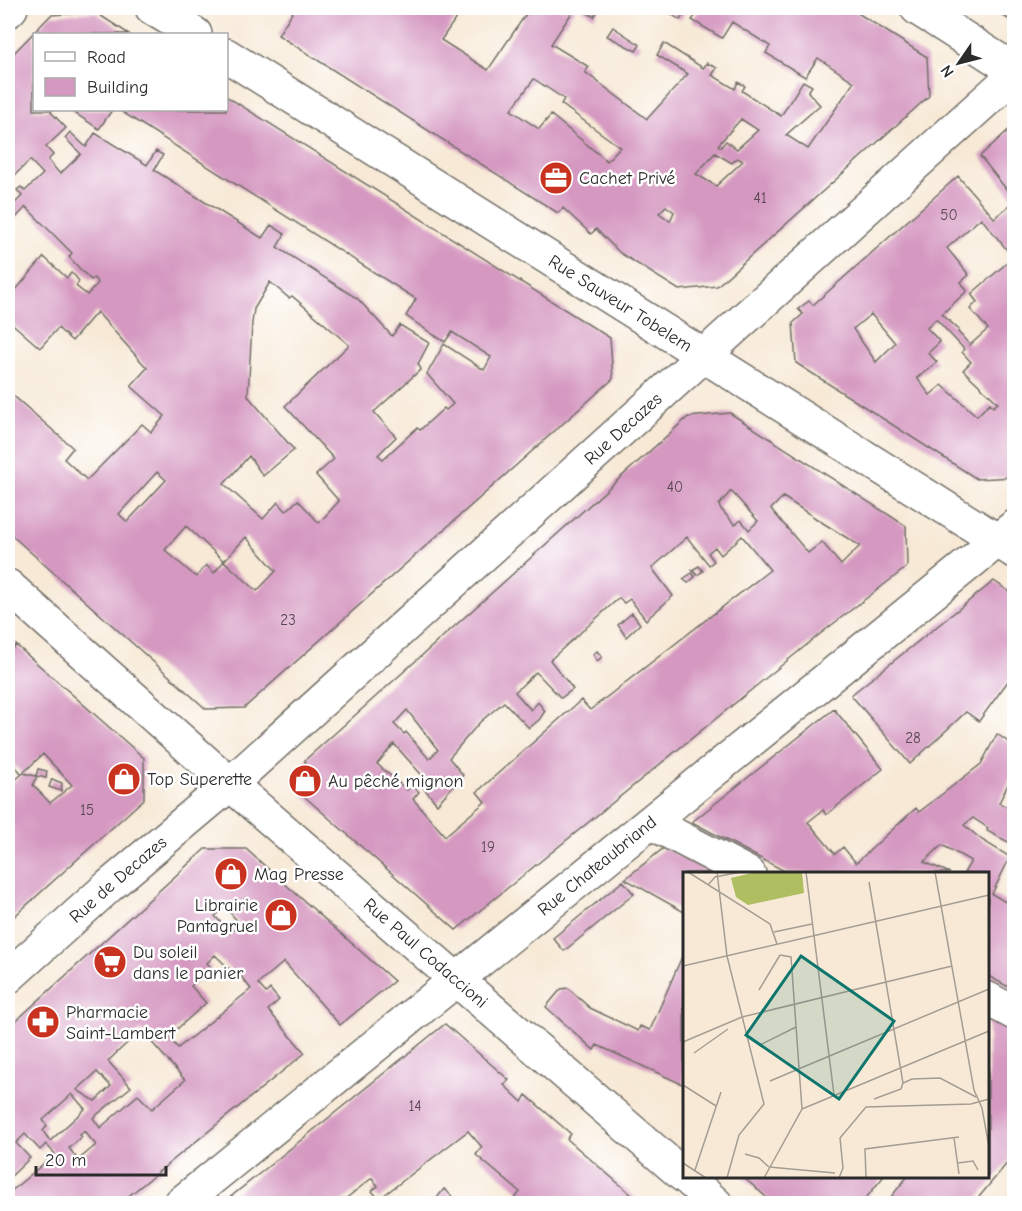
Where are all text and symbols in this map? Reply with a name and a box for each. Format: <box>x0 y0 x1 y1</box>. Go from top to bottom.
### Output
legend <box>33 33 228 111</box>
north arrow <box>929 33 989 93</box>
text: Road <box>87 47 126 68</box>
text: N <box>937 62 958 80</box>
text: Building <box>87 77 149 98</box>
office icon: Cachet Privé <box>538 160 574 196</box>
place label: Cachet Privé <box>579 168 675 189</box>
house number: 41 <box>753 189 767 207</box>
house number: 50 <box>940 206 958 224</box>
street label: Rue Sauveur Tobelem <box>545 250 696 356</box>
street label: Rue Decazes <box>580 388 666 469</box>
house number: 40 <box>667 478 683 496</box>
house number: 23 <box>280 611 296 629</box>
house number: 28 <box>905 729 921 747</box>
shop icon: Top Superette <box>106 761 142 797</box>
shop icon: Au pêché mignon <box>287 763 323 799</box>
place label: Top Superette <box>147 769 252 790</box>
place label: Au pêché mignon <box>328 771 464 792</box>
house number: 15 <box>80 801 94 819</box>
street label: Rue Chateaubriand <box>533 811 661 920</box>
street label: Rue de Decazes <box>65 832 171 927</box>
house number: 19 <box>481 838 495 856</box>
shop icon: Mag Presse <box>213 856 249 892</box>
place label: Mag Presse <box>254 864 344 885</box>
inset map <box>683 872 989 1178</box>
street label: Rue Paul Codaccioni <box>359 894 492 1012</box>
place label: Librairie Pantagruel <box>177 895 258 937</box>
shop icon: Librairie Pantagruel <box>263 897 299 933</box>
place label: Du soleil dans le panier <box>133 942 244 984</box>
supermarket icon: Du soleil dans le panier <box>92 944 128 980</box>
place label: Pharmacie Saint-Lambert <box>66 1002 176 1044</box>
pharmacy icon: Pharmacie Saint-Lambert <box>25 1004 61 1040</box>
house number: 14 <box>408 1097 422 1115</box>
scale bar <box>36 1139 166 1177</box>
text: 20 m <box>45 1150 86 1171</box>

